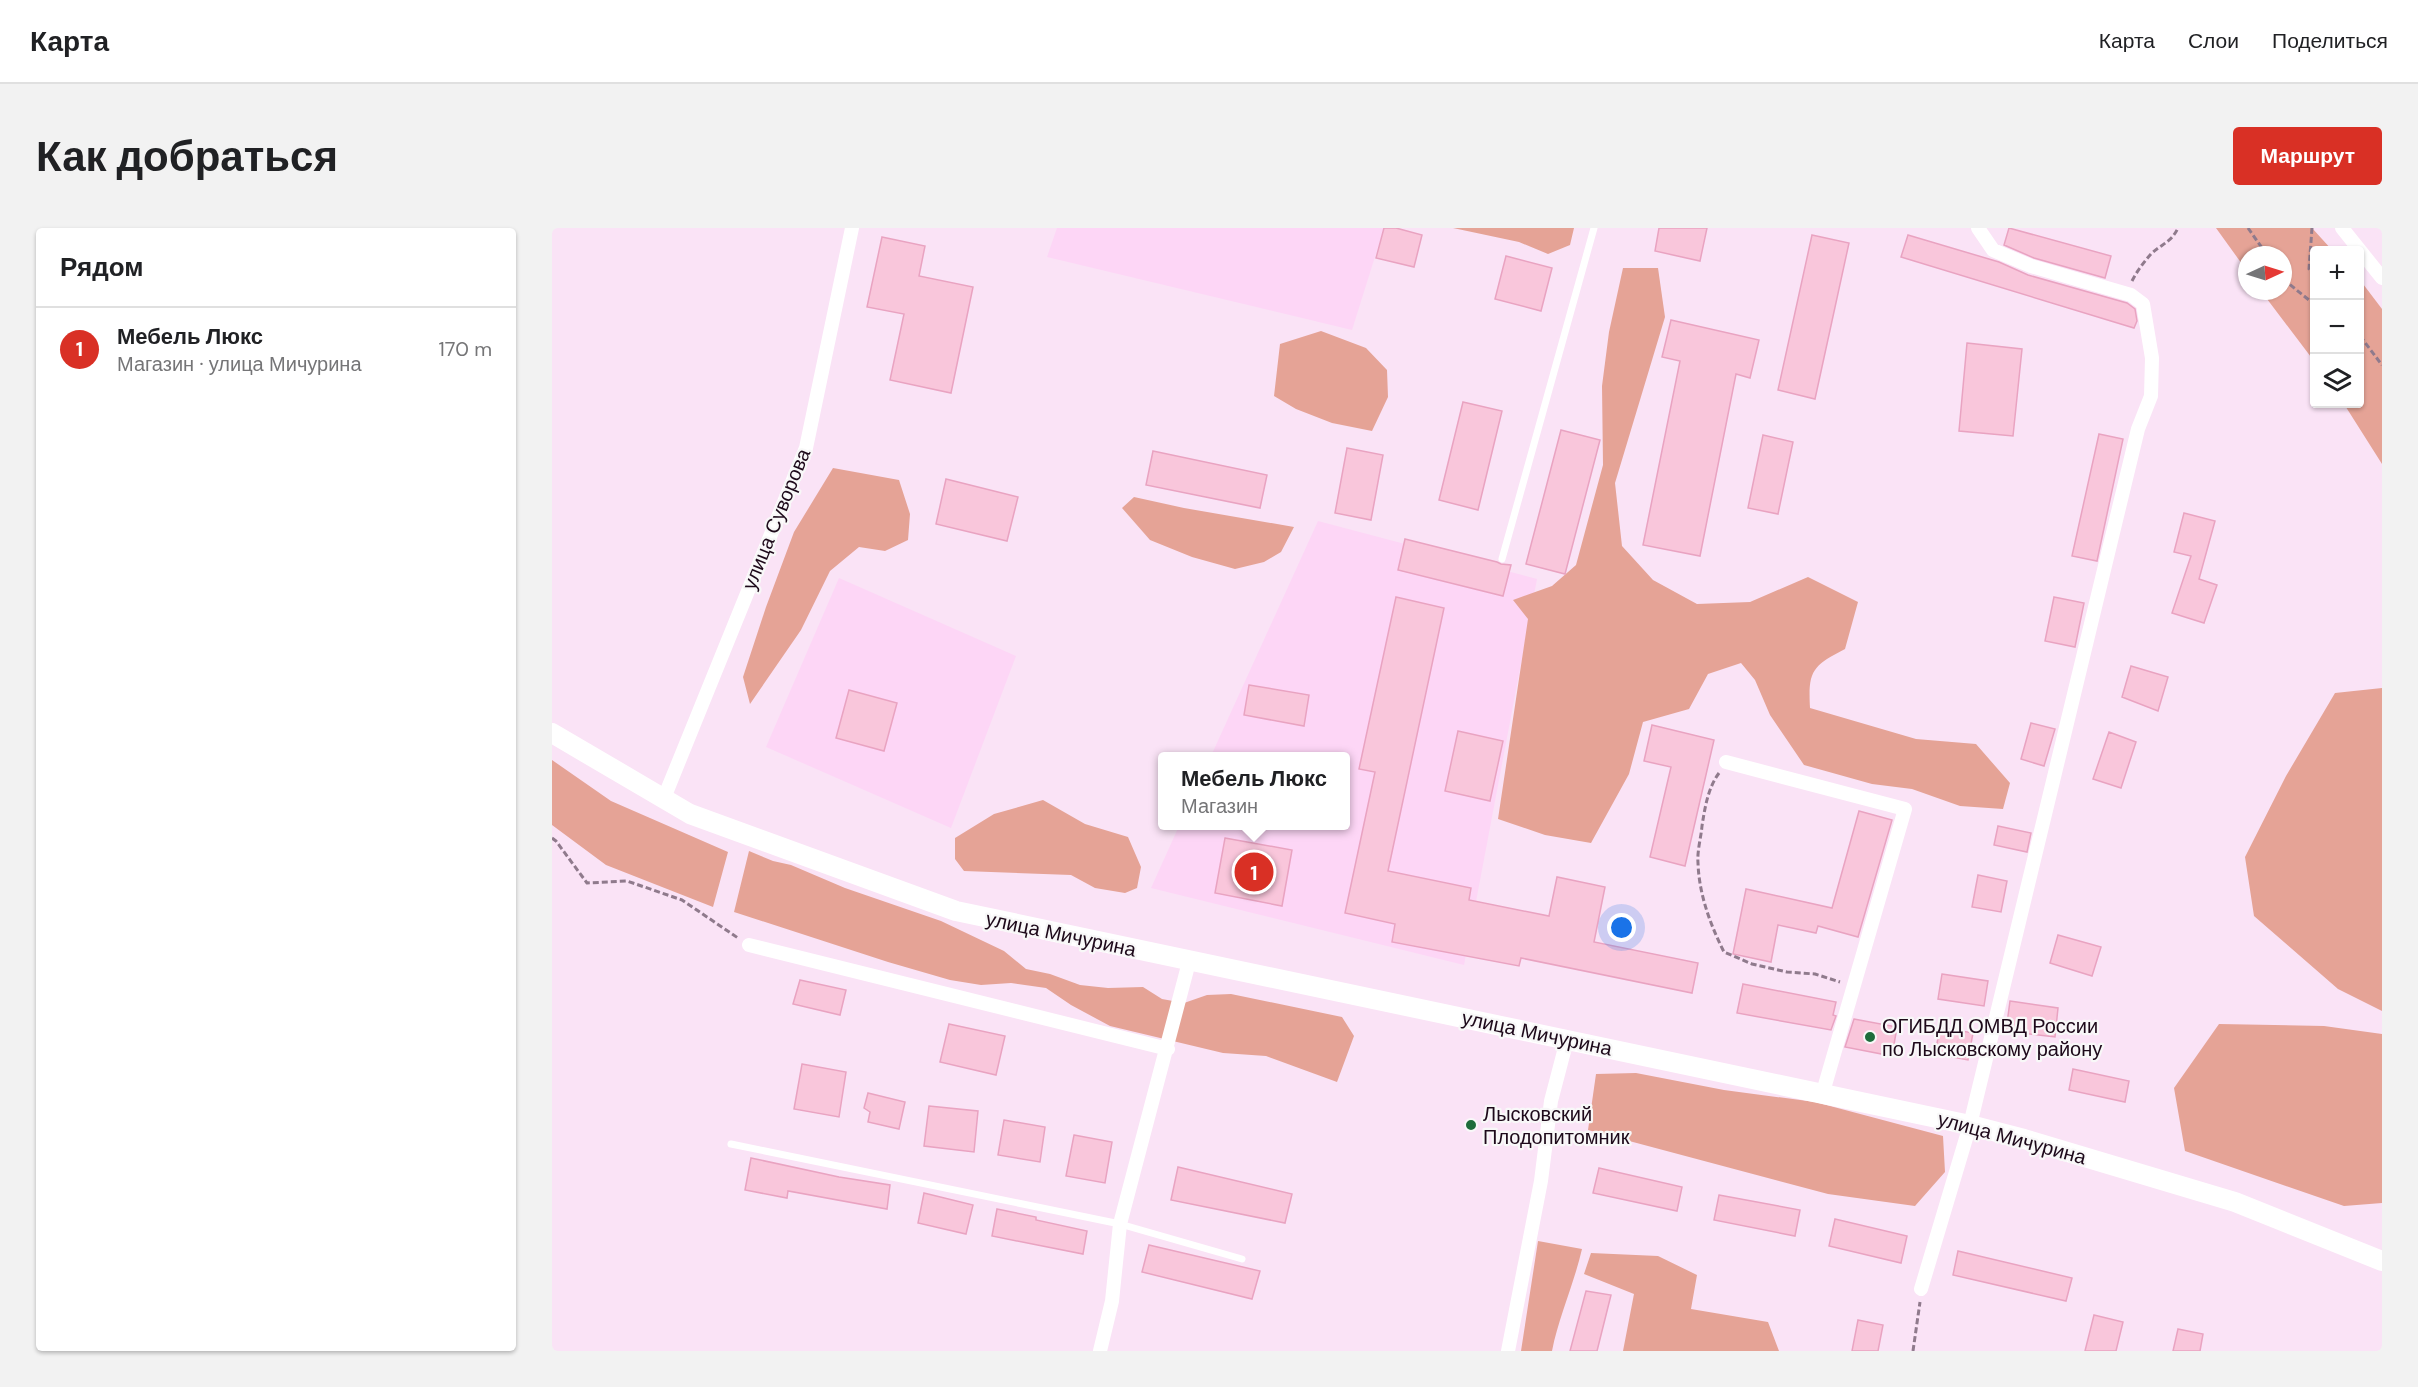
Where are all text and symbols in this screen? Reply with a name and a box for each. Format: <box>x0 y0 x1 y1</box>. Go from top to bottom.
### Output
text: Карта <box>30 23 109 60</box>
text: Карта <box>2099 27 2155 55</box>
text: Слои <box>2188 27 2239 55</box>
text: Поделиться <box>2272 27 2388 55</box>
button: Маршрут <box>2233 127 2382 185</box>
text: Как добраться <box>36 129 338 184</box>
north arrow <box>2238 246 2292 300</box>
map controls <box>2310 246 2364 408</box>
button: + <box>2310 246 2364 300</box>
text: Рядом <box>60 250 143 284</box>
button: − <box>2310 300 2364 354</box>
text: Мебель Люкс <box>117 322 263 351</box>
text: 1 <box>76 336 83 362</box>
text: 170 m <box>439 336 492 362</box>
text: Магазин · улица Мичурина <box>117 351 362 377</box>
button: layers <box>2310 354 2364 408</box>
street label: улица Суворова <box>736 444 816 593</box>
popup <box>1158 752 1350 830</box>
text: Мебель Люкс <box>1181 764 1327 793</box>
text: Магазин <box>1181 793 1258 819</box>
pin: 1 <box>1234 850 1274 894</box>
street label: улица Мичурина <box>984 905 1139 963</box>
your location <box>1607 913 1636 942</box>
street label: улица Мичурина <box>1460 1004 1615 1062</box>
place label: ОГИБДД ОМВД России по Лысковскому району <box>1882 1013 2102 1062</box>
marker: ОГИБДД ОМВД России по Лысковскому району <box>1863 1030 1877 1044</box>
place label: Лысковский Плодопитомник <box>1483 1101 1630 1150</box>
street label: улица Мичурина <box>1935 1106 2090 1171</box>
marker: Лысковский Плодопитомник <box>1464 1118 1478 1132</box>

